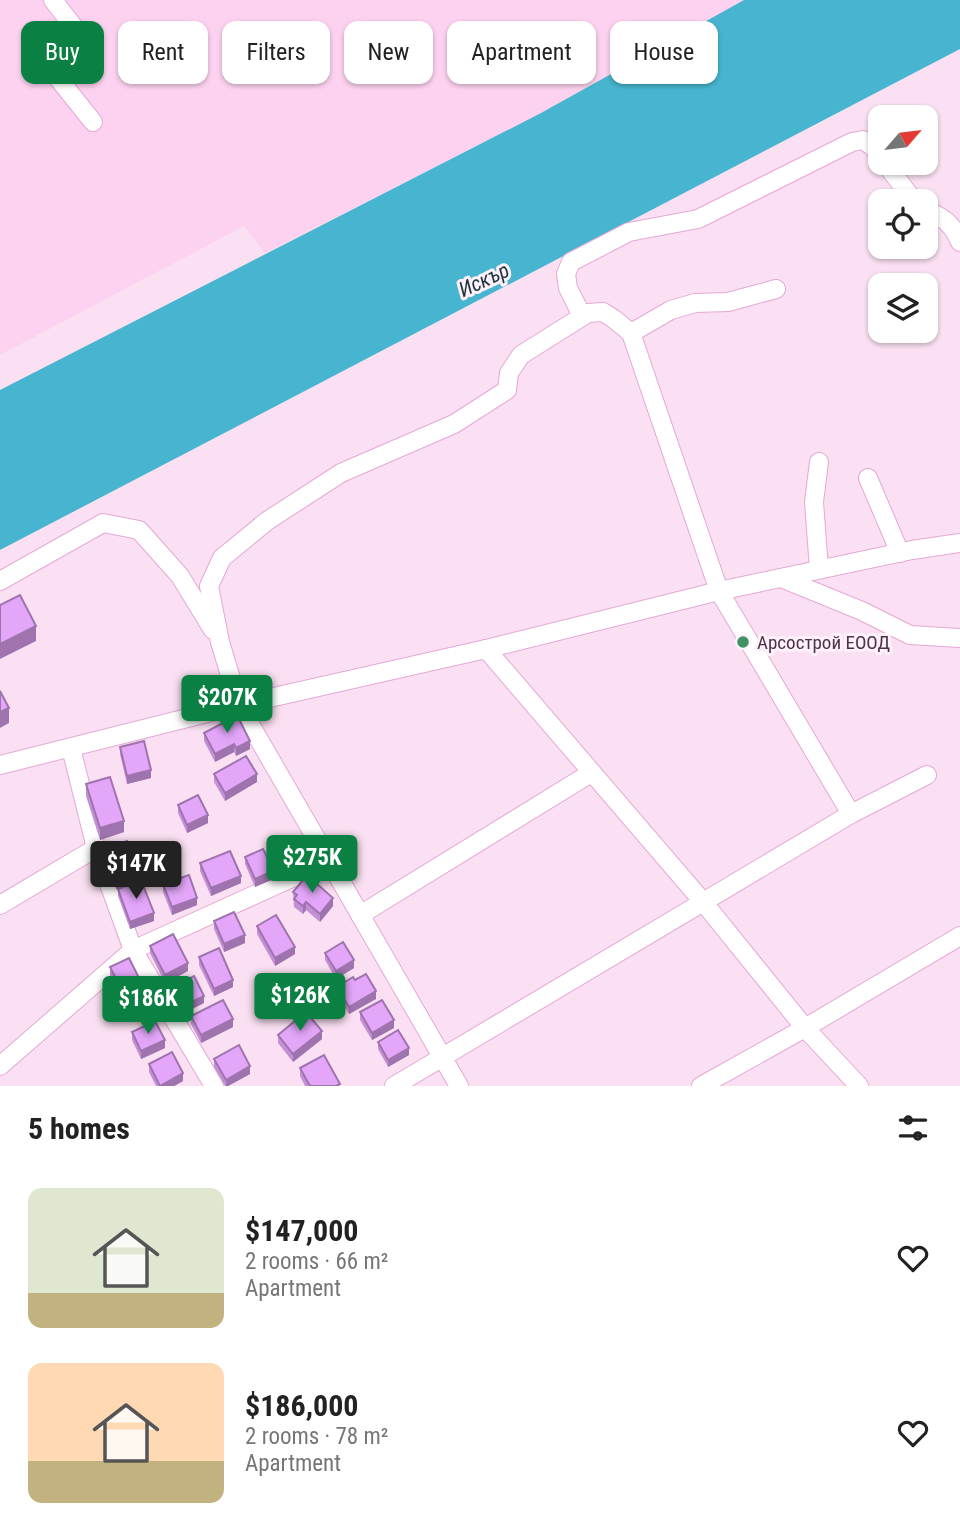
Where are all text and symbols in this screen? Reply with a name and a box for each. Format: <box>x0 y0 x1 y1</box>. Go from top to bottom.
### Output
chip: Buy <box>21 21 104 84</box>
chip: Rent <box>118 21 208 84</box>
chip: Filters <box>222 21 330 84</box>
chip: New <box>344 21 433 84</box>
chip: Apartment <box>447 21 596 84</box>
chip: House <box>610 21 718 84</box>
north arrow <box>868 105 938 175</box>
map controls <box>868 105 938 343</box>
button: locate <box>868 189 938 259</box>
water label: Искър <box>455 258 513 302</box>
button: layers <box>868 273 938 343</box>
place label: Арсострой ЕООД <box>757 631 890 654</box>
marker: Арсострой ЕООД <box>735 634 751 650</box>
pin: $207K <box>178 676 276 735</box>
text: $207K <box>197 684 257 711</box>
pin: $275K <box>263 836 361 895</box>
pin: $147K <box>87 842 185 901</box>
text: $275K <box>282 844 342 871</box>
text: $147K <box>106 850 166 877</box>
pin: $126K <box>251 974 349 1033</box>
pin: $186K <box>99 976 197 1036</box>
text: $126K <box>270 982 330 1009</box>
text: $186K <box>118 985 178 1012</box>
icon: filters <box>894 1109 932 1147</box>
text: 5 homes <box>28 1111 130 1146</box>
text: $147,000 <box>245 1213 358 1248</box>
icon: home <box>84 1216 168 1300</box>
icon: heart <box>894 1239 932 1277</box>
text: 2 rooms · 66 m² <box>245 1248 388 1275</box>
text: Apartment <box>245 1275 341 1302</box>
text: $186,000 <box>245 1388 358 1423</box>
icon: home <box>84 1391 168 1475</box>
icon: heart <box>894 1414 932 1452</box>
text: 2 rooms · 78 m² <box>245 1423 388 1450</box>
text: Apartment <box>245 1450 341 1477</box>

